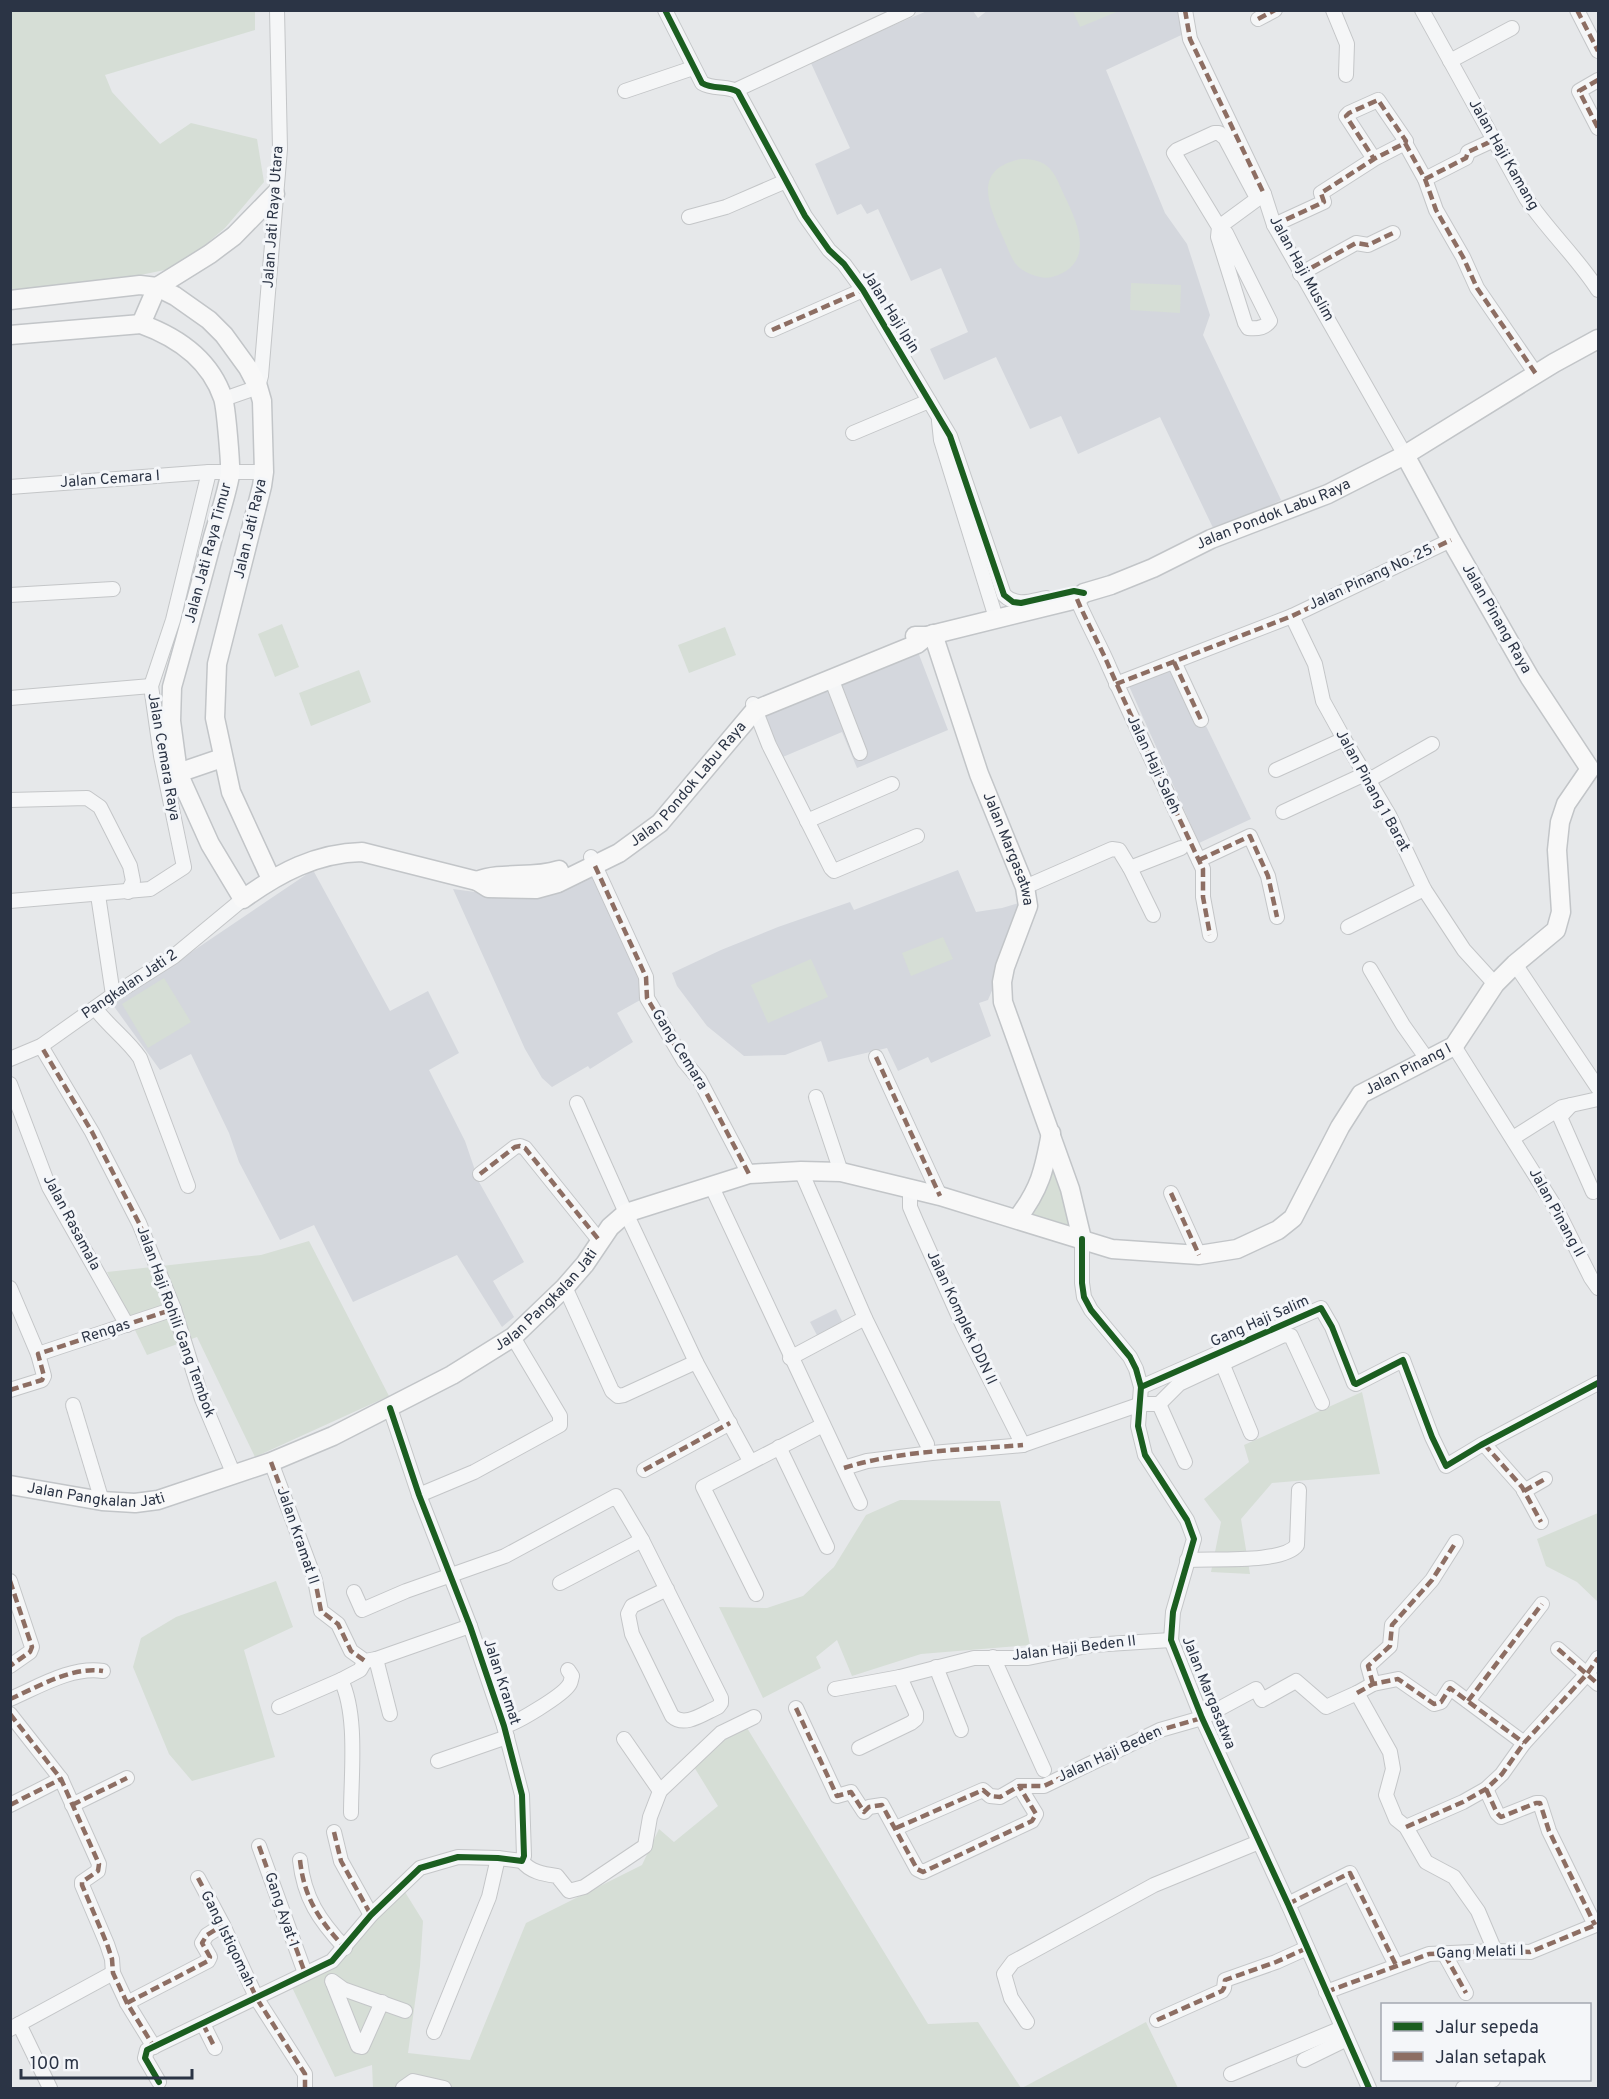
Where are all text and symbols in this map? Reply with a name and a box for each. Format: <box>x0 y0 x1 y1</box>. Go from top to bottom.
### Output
street label: Jalan Haji Kamang <box>1463 96 1543 214</box>
street label: Jalan Jati Raya Utara <box>260 145 288 289</box>
street label: Jalan Haji Muslim <box>1264 213 1338 325</box>
street label: Jalan Haji Ipin <box>857 267 923 357</box>
street label: Jalan Cemara I <box>59 467 161 493</box>
street label: Jalan Pondok Labu Raya <box>1193 475 1354 554</box>
street label: Jalan Jati Raya <box>230 477 272 581</box>
street label: Jalan Jati Raya Timur <box>181 481 237 625</box>
street label: Jalan Pinang No. 25 <box>1306 541 1436 615</box>
street label: Jalan Pinang Raya <box>1457 561 1535 677</box>
street label: Jalan Cemara Raya <box>142 692 184 822</box>
street label: Jalan Haji Saleh <box>1122 713 1184 817</box>
street label: Jalan Pondok Labu Raya <box>626 718 751 851</box>
street label: Jalan Pinang 1 Barat <box>1331 727 1413 855</box>
street label: Jalan Margasatwa <box>978 789 1037 907</box>
street label: Pangkalan Jati 2 <box>78 946 182 1024</box>
street label: Gang Cemara <box>647 1006 711 1094</box>
street label: Jalan Pinang I <box>1362 1039 1455 1100</box>
street label: Jalan Pinang II <box>1524 1165 1588 1261</box>
street label: Jalan Rasamala <box>38 1172 104 1274</box>
street label: Jalan Haji Rohili Gang Tembok <box>131 1223 219 1421</box>
street label: Jalan Pangkalan Jati <box>491 1245 602 1356</box>
street label: Jalan Komplek DDN II <box>922 1248 1000 1388</box>
street label: Gang Haji Salim <box>1208 1292 1312 1352</box>
street label: Rengas <box>79 1315 133 1349</box>
street label: Jalan Pangkalan Jati <box>26 1479 168 1513</box>
street label: Jalan Kramat II <box>271 1485 323 1587</box>
street label: Jalan Haji Beden II <box>1011 1632 1137 1666</box>
street label: Jalan Margasatwa <box>1177 1634 1239 1752</box>
street label: Jalan Kramat <box>478 1636 524 1728</box>
street label: Jalan Haji Beden <box>1055 1723 1165 1787</box>
street label: Gang Ayat 1 <box>259 1870 303 1950</box>
street label: Gang Istiqomah <box>195 1888 259 1990</box>
street label: Gang Melati I <box>1436 1942 1524 1964</box>
legend <box>1381 2003 1591 2081</box>
text: Jalur sepeda <box>1435 2017 1539 2040</box>
scale bar <box>21 2042 192 2080</box>
text: Jalan setapak <box>1435 2047 1547 2070</box>
text: 100 m <box>30 2053 79 2076</box>

